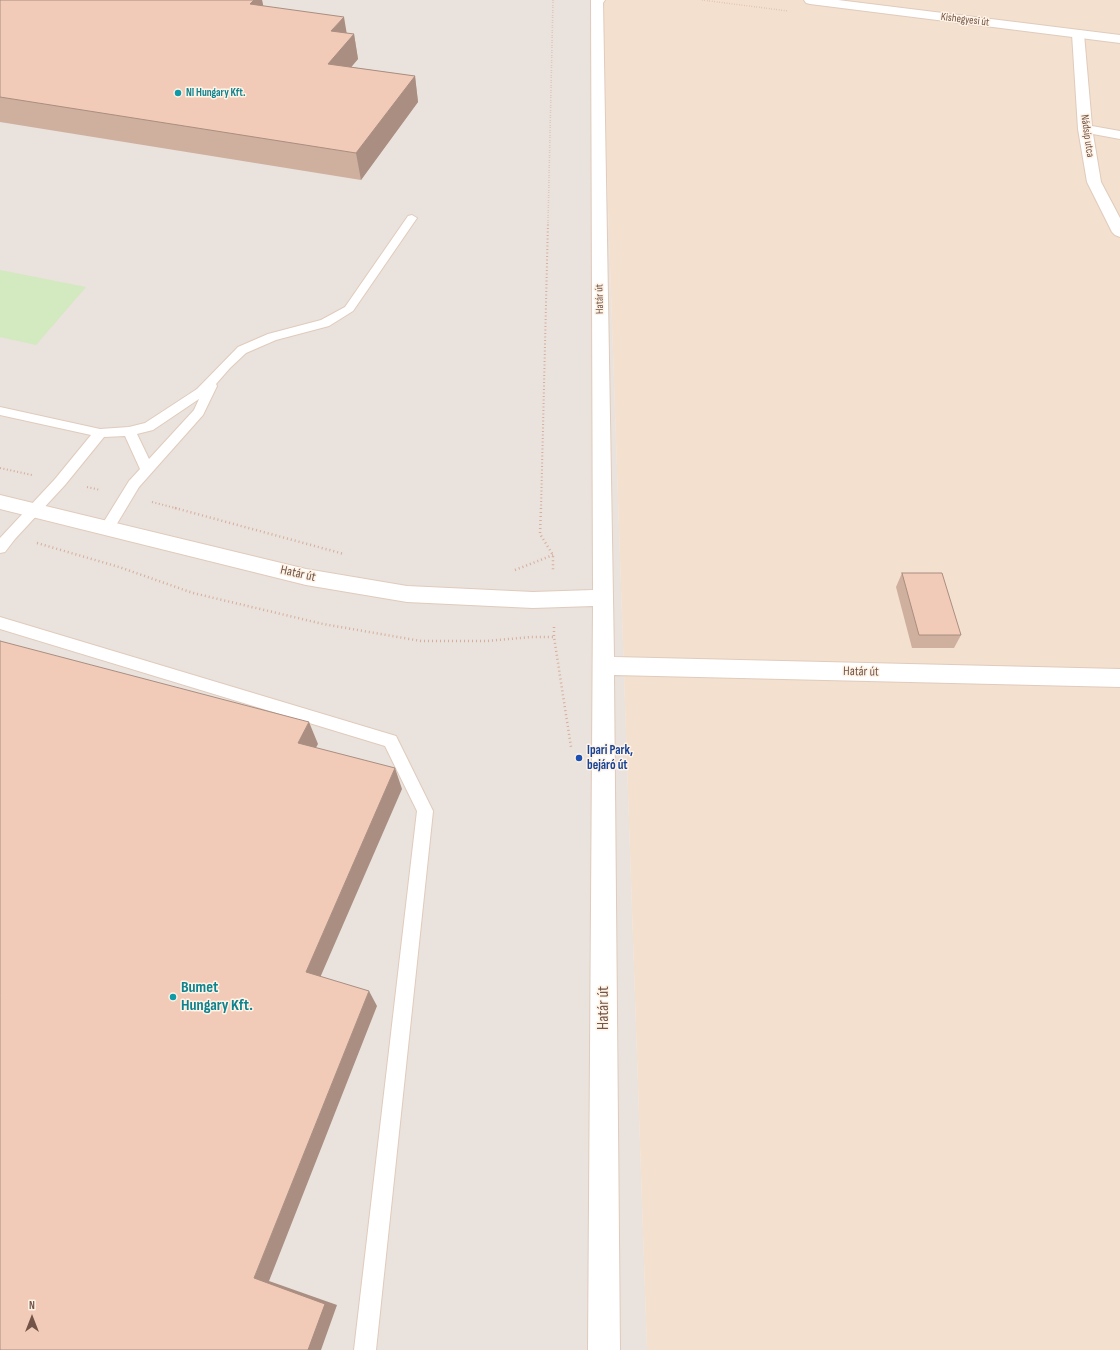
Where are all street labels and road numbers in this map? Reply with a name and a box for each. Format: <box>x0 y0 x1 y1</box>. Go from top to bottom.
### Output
street label: Kishegyesi út <box>940 10 990 30</box>
street label: Nádsíp utca <box>1077 114 1097 158</box>
street label: Határ út <box>593 284 607 314</box>
street label: Határ út <box>279 562 317 586</box>
street label: Határ út <box>843 664 879 680</box>
street label: Határ út <box>594 986 614 1030</box>

